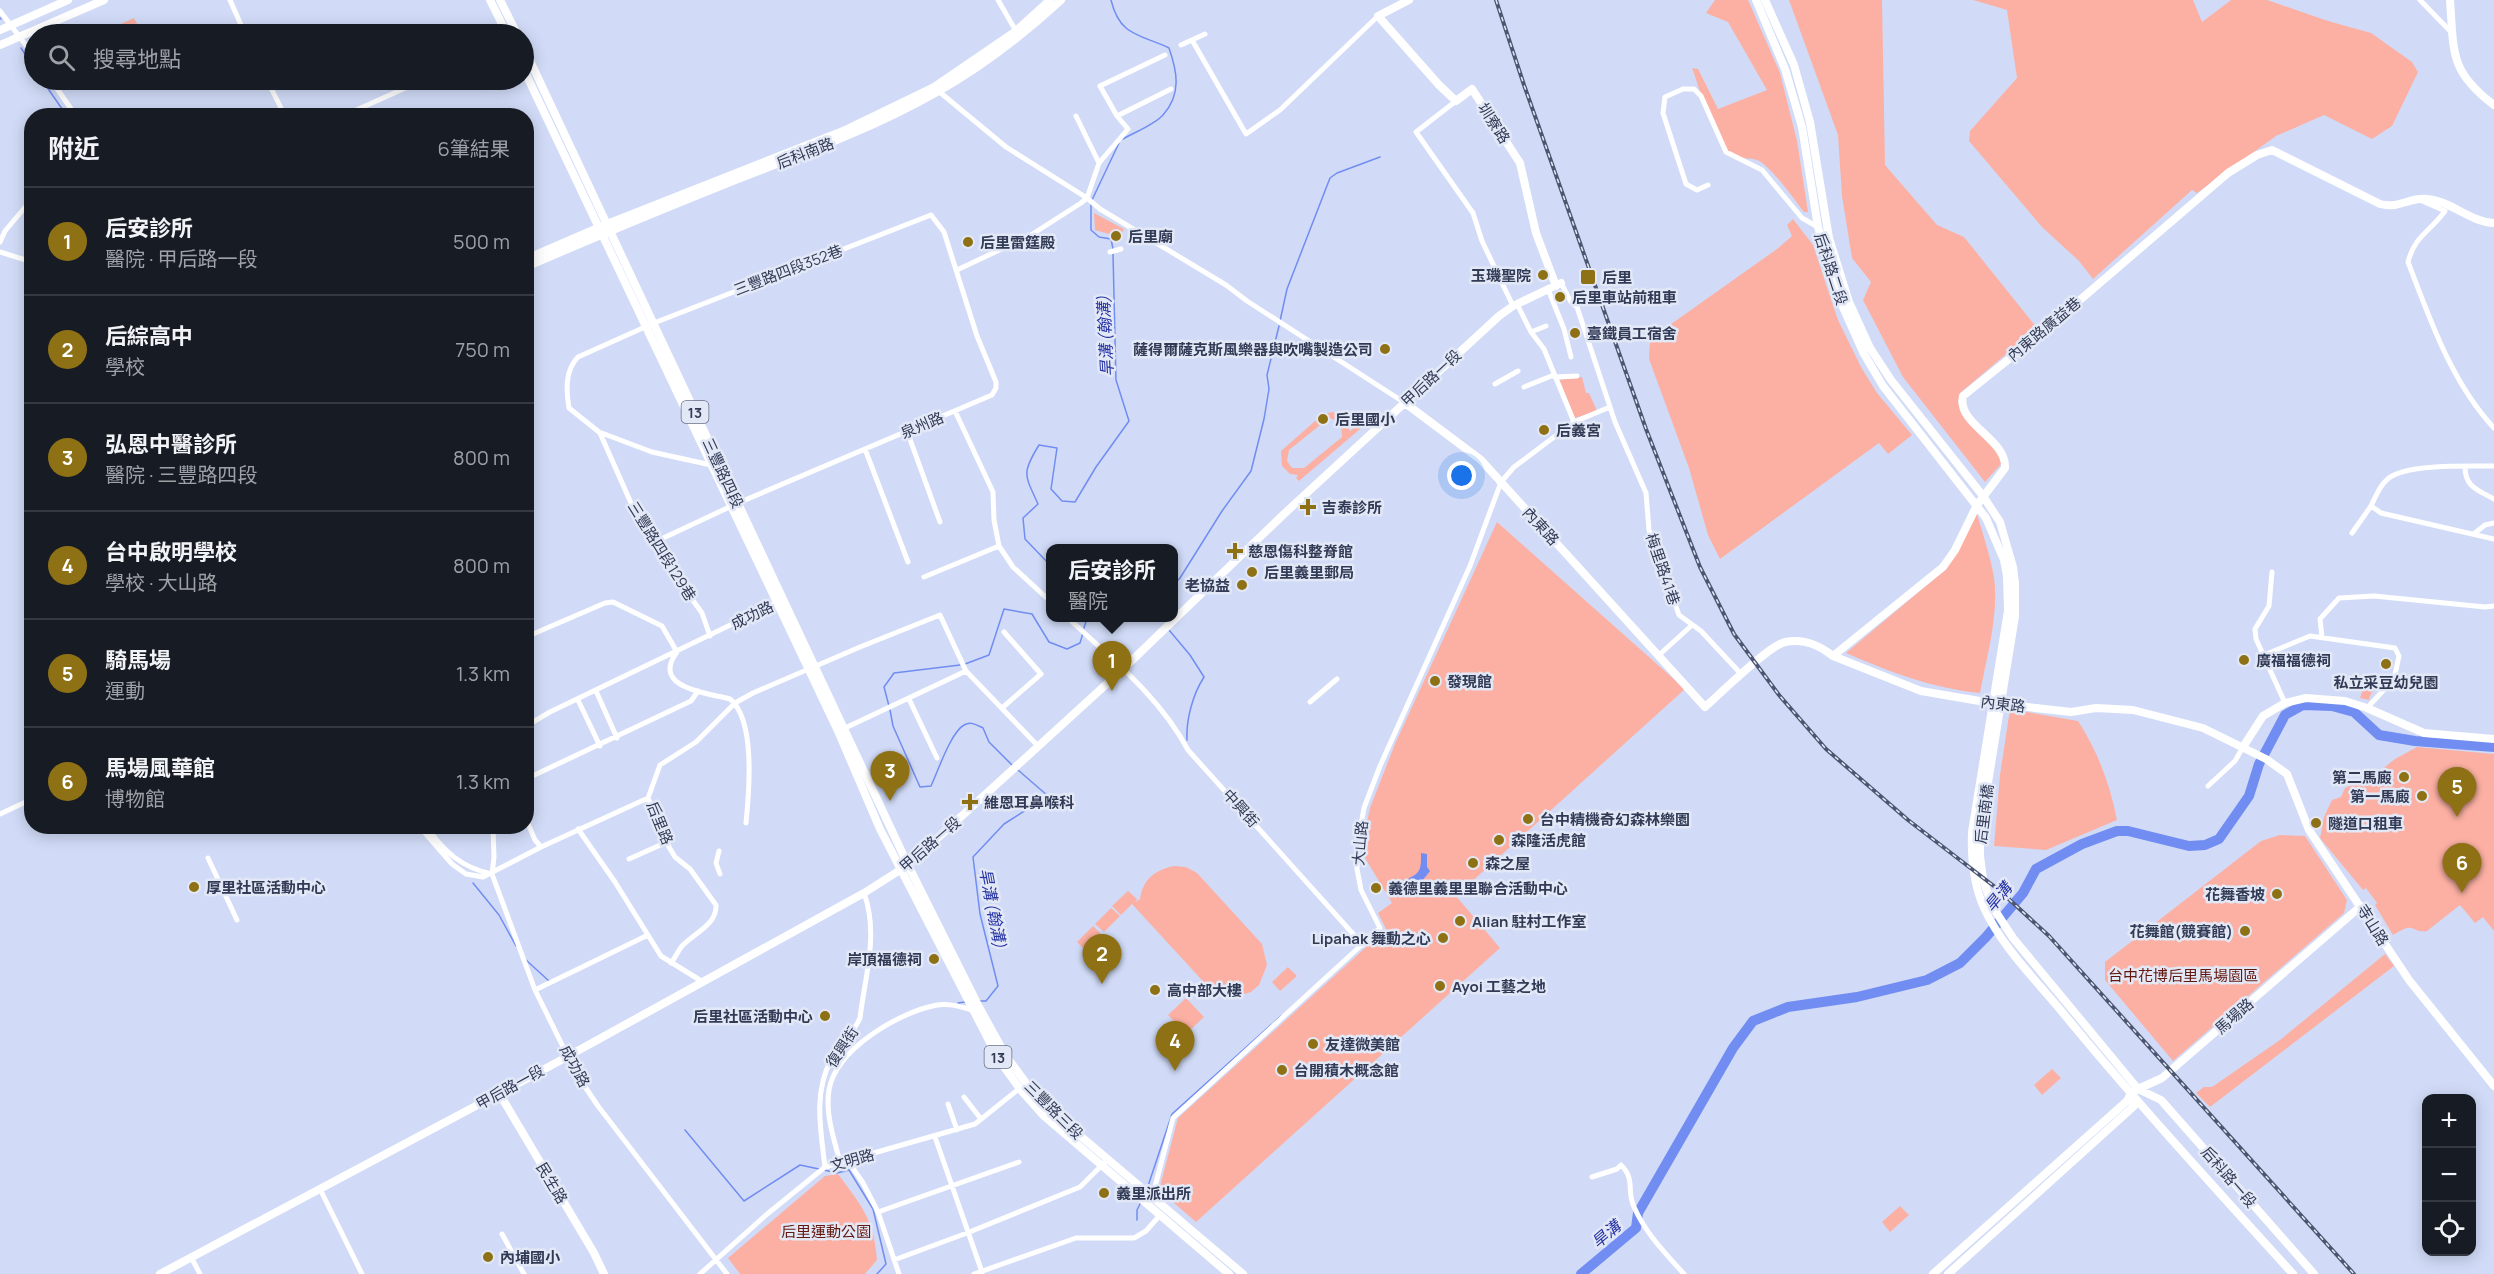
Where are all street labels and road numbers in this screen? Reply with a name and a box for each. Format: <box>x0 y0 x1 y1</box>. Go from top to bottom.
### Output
street label: 圳寮路 <box>1473 98 1515 148</box>
street label: 后科南路 <box>773 132 837 174</box>
street label: 后科路二段 <box>1809 230 1853 308</box>
street label: 三豐路四段352巷 <box>731 240 845 300</box>
street label: 內東路廣益巷 <box>2003 292 2085 366</box>
street label: 甲后路一段 <box>1396 345 1466 411</box>
road number: 13 <box>682 401 708 423</box>
street label: 泉州路 <box>897 407 947 443</box>
street label: 三豐路四段 <box>698 435 748 511</box>
street label: 三豐路四段129巷 <box>623 497 701 605</box>
street label: 內東路 <box>1518 502 1564 550</box>
street label: 梅里路41巷 <box>1641 530 1685 608</box>
street label: 成功路 <box>727 596 777 634</box>
street label: 內東路 <box>1979 691 2027 717</box>
street label: 后里南橋 <box>1970 783 1998 845</box>
street label: 中興街 <box>1218 784 1264 832</box>
street label: 后里路 <box>642 798 678 848</box>
street label: 甲后路一段 <box>895 811 965 877</box>
street label: 大山路 <box>1348 820 1372 866</box>
street label: 寺山路 <box>2352 900 2394 950</box>
street label: 馬場路 <box>2210 993 2258 1039</box>
street label: 復興街 <box>821 1022 863 1072</box>
street label: 成功路 <box>555 1041 595 1091</box>
road number: 13 <box>984 1046 1012 1068</box>
street label: 甲后路一段 <box>472 1060 548 1114</box>
street label: 三豐路三段 <box>1020 1076 1088 1144</box>
street label: 后科路一段 <box>2196 1142 2262 1212</box>
street label: 文明路 <box>827 1144 877 1176</box>
street label: 民生路 <box>531 1158 573 1208</box>

